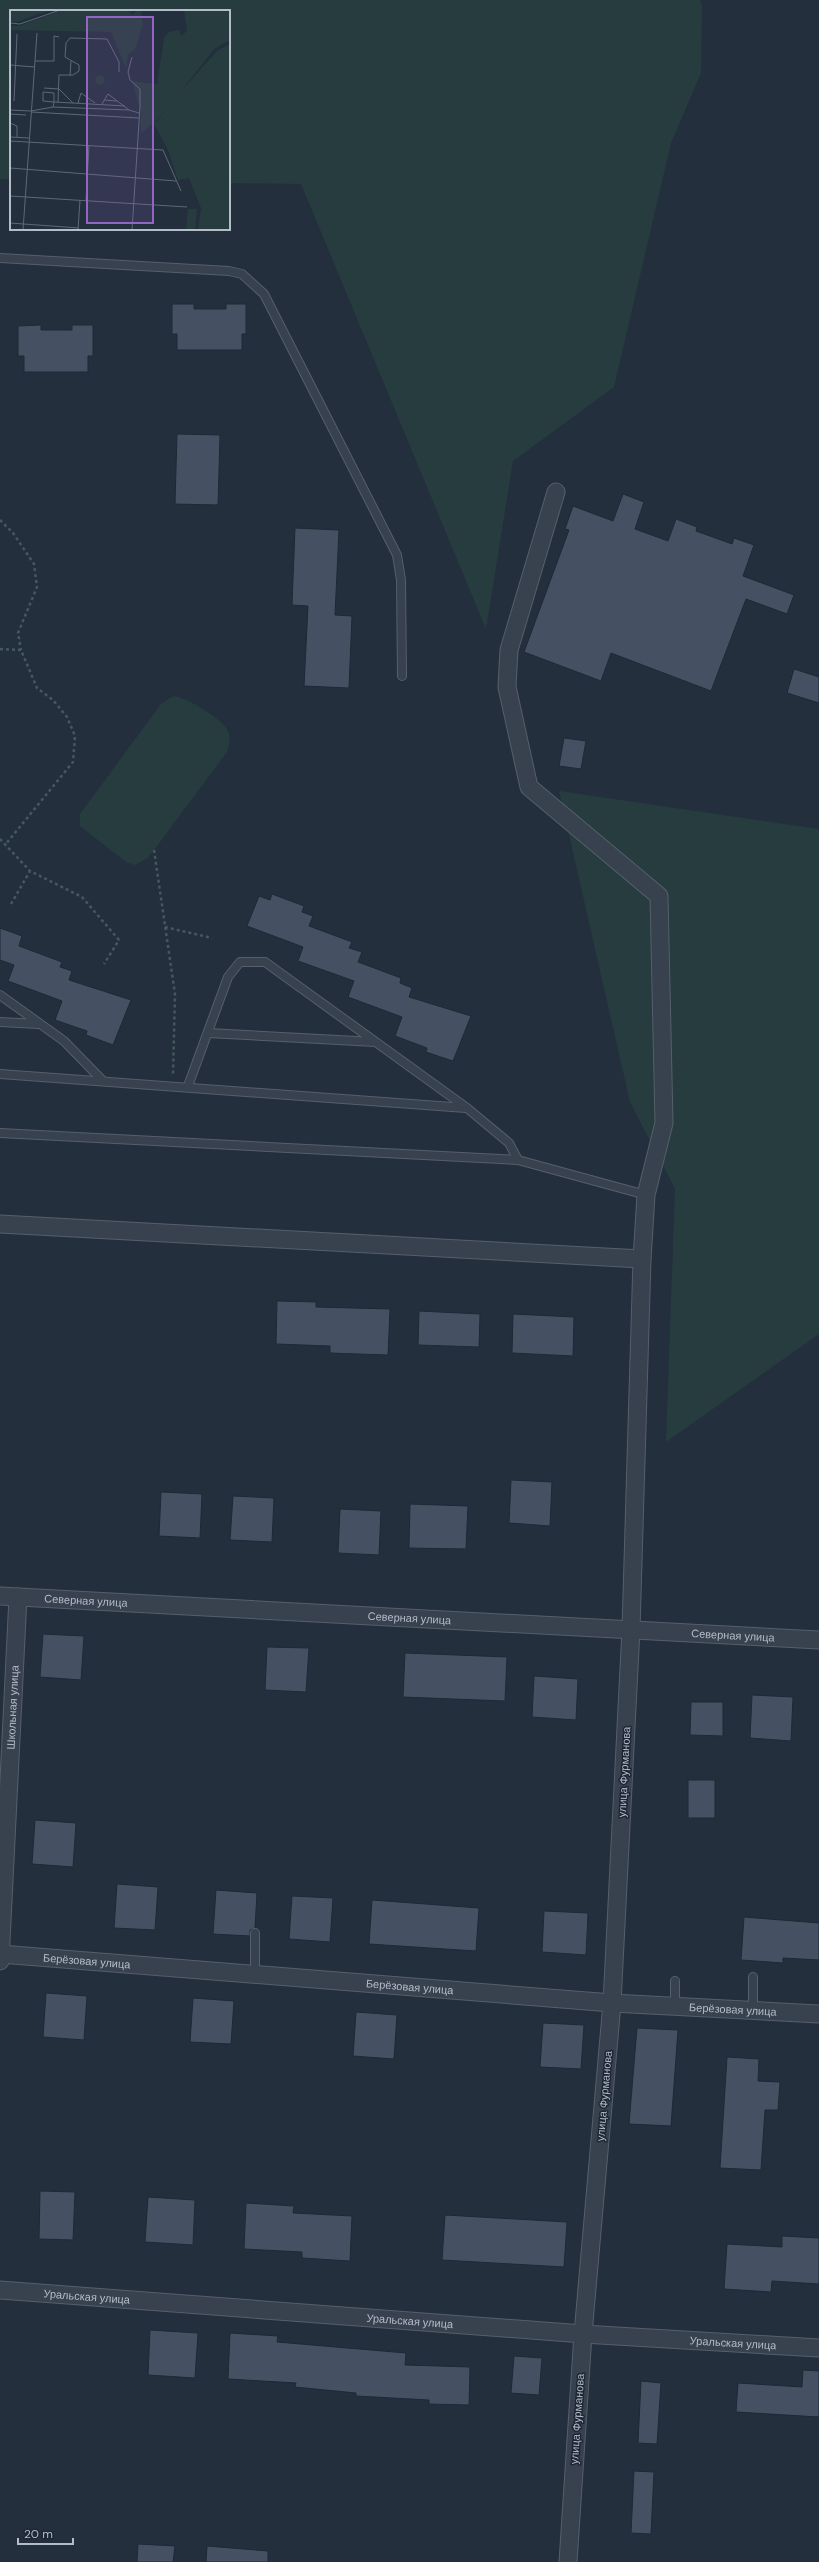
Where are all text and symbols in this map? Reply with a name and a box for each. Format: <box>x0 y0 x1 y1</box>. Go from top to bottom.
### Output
inset map <box>10 10 230 230</box>
street label: Северная улица <box>44 1591 129 1610</box>
street label: Северная улица <box>367 1609 452 1627</box>
street label: Северная улица <box>691 1626 776 1645</box>
street label: Школьная улица <box>3 1664 22 1750</box>
street label: улица Фурманова <box>615 1725 633 1818</box>
street label: Берёзовая улица <box>42 1950 132 1971</box>
street label: Берёзовая улица <box>365 1976 455 1997</box>
street label: Берёзовая улица <box>689 2000 778 2019</box>
street label: улица Фурманова <box>593 2049 615 2142</box>
street label: Уральская улица <box>43 2286 131 2307</box>
street label: Уральская улица <box>366 2311 455 2331</box>
street label: Уральская улица <box>689 2333 778 2353</box>
street label: улица Фурманова <box>567 2372 587 2465</box>
scale bar <box>18 2520 73 2546</box>
text: 20 m <box>24 2526 53 2542</box>

